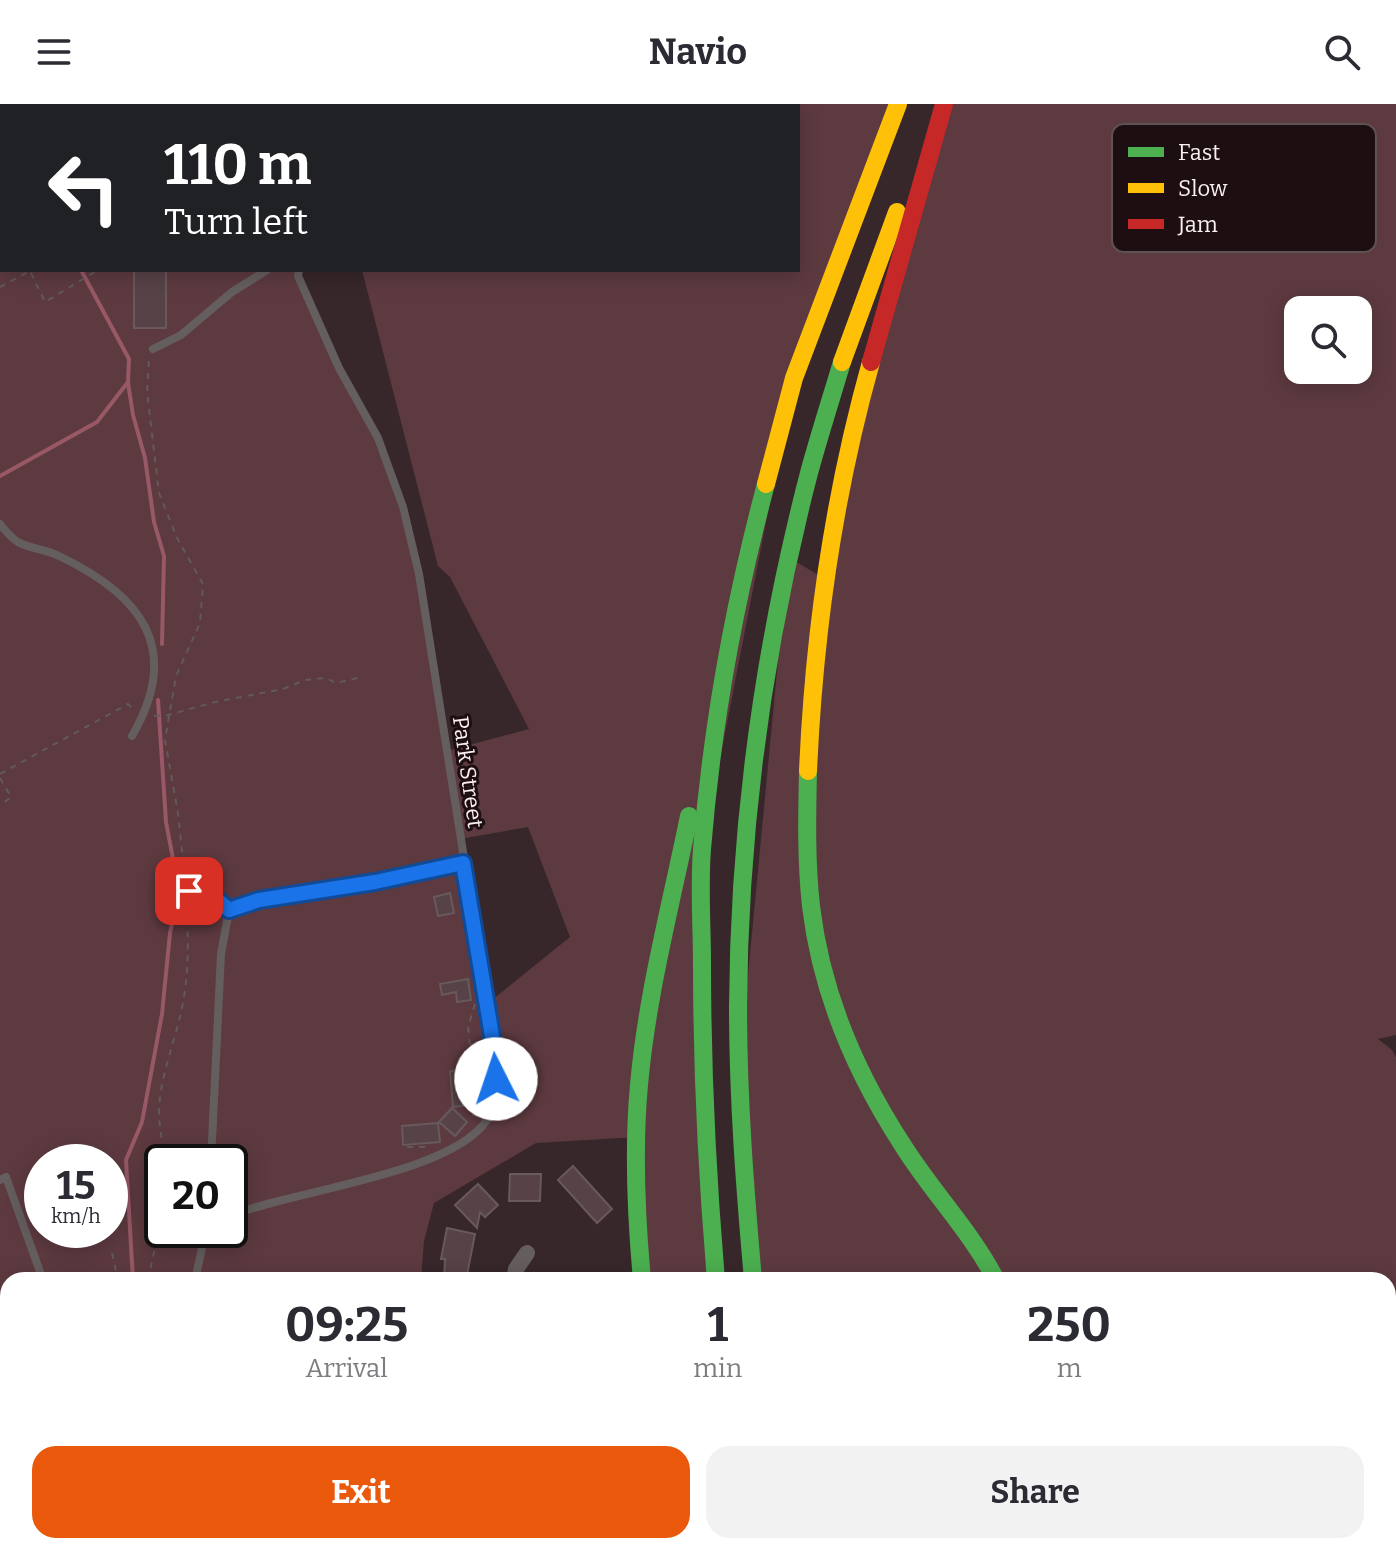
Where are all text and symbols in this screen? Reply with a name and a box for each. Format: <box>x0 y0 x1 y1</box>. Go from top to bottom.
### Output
icon: menu <box>32 30 76 74</box>
text: Navio <box>649 30 747 74</box>
icon: search <box>1320 30 1364 74</box>
legend <box>1112 124 1376 252</box>
text: 110 m <box>164 132 311 199</box>
icon: left <box>32 136 136 240</box>
text: Fast <box>1178 139 1220 166</box>
text: Slow <box>1178 175 1228 202</box>
text: Turn left <box>164 200 308 244</box>
text: Jam <box>1177 211 1218 238</box>
map controls <box>1284 296 1372 384</box>
button: search <box>1284 296 1372 384</box>
street label: Park Street <box>447 714 489 830</box>
pin <box>155 857 223 925</box>
icon: arrive <box>167 869 211 913</box>
position arrow <box>454 1037 538 1121</box>
speed limit sign: 20 <box>144 1144 248 1248</box>
text: 15 <box>56 1162 96 1210</box>
text: km/h <box>51 1204 101 1228</box>
text: 09:25 <box>285 1296 408 1354</box>
text: 1 <box>707 1296 728 1354</box>
text: 250 <box>1027 1296 1111 1354</box>
text: Arrival <box>305 1353 388 1384</box>
text: min <box>693 1353 742 1384</box>
text: m <box>1057 1353 1082 1384</box>
button: Exit <box>32 1446 690 1538</box>
button: Share <box>706 1446 1364 1538</box>

